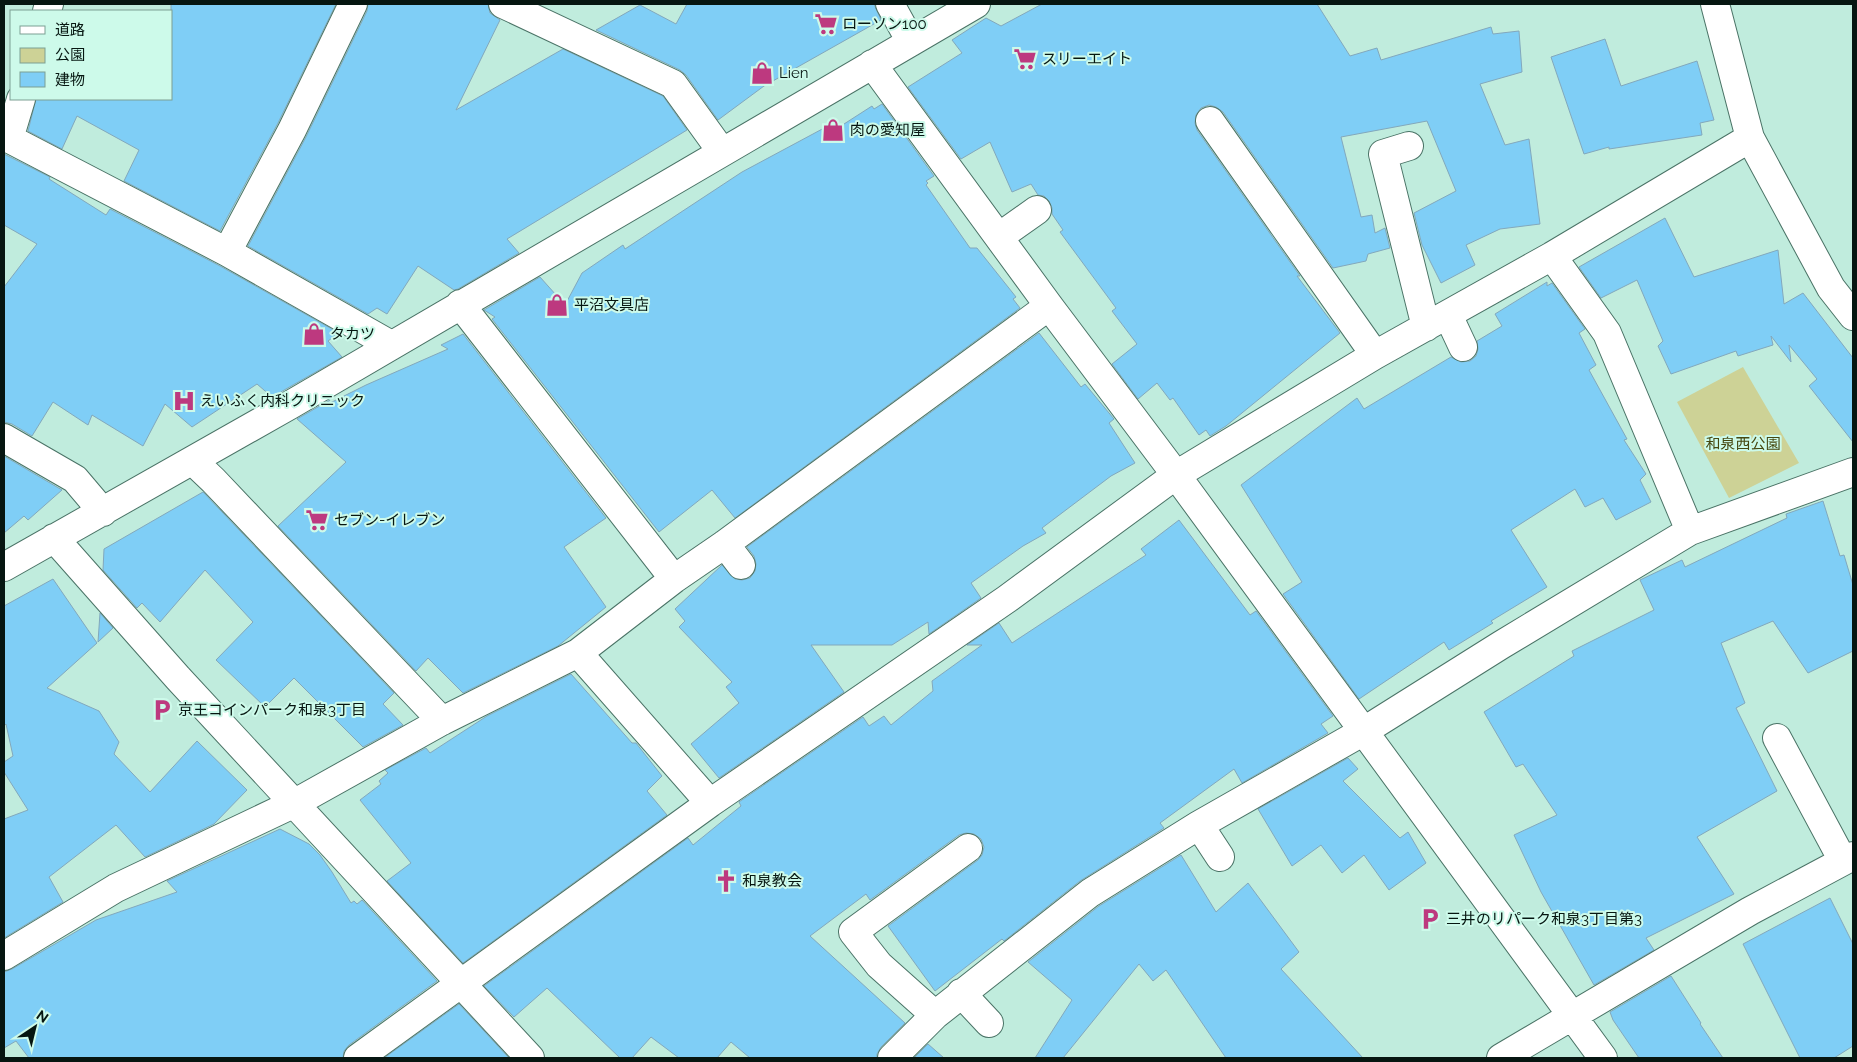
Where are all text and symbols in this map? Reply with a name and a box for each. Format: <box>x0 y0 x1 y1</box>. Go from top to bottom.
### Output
legend <box>10 10 172 100</box>
supermarket icon: ローソン100 <box>813 11 839 37</box>
place label: ローソン100 <box>842 15 927 33</box>
text: 道路 <box>55 21 85 39</box>
text: 公園 <box>55 46 85 64</box>
supermarket icon: スリーエイト <box>1012 46 1038 72</box>
place label: スリーエイト <box>1042 50 1132 68</box>
shop icon: Lien <box>749 60 775 86</box>
place label: Lien <box>779 64 809 82</box>
text: 建物 <box>55 71 85 89</box>
shop icon: 肉の愛知屋 <box>820 117 846 143</box>
place label: 肉の愛知屋 <box>850 121 925 139</box>
shop icon: 平沼文具店 <box>544 292 570 318</box>
place label: 平沼文具店 <box>574 296 649 314</box>
shop icon: タカツ <box>301 321 327 347</box>
place label: タカツ <box>330 325 375 343</box>
hospital icon: えいふく内科クリニック <box>171 388 197 414</box>
place label: えいふく内科クリニック <box>200 392 365 410</box>
park label: 和泉西公園 <box>1705 435 1781 453</box>
supermarket icon: セブン-イレブン <box>304 507 330 533</box>
place label: セブン-イレブン <box>334 511 445 529</box>
parking icon: 京王コインパーク和泉3丁目 <box>149 697 175 723</box>
place label: 京王コインパーク和泉3丁目 <box>178 701 366 719</box>
church icon: 和泉教会 <box>713 868 739 894</box>
place label: 和泉教会 <box>742 872 802 890</box>
parking icon: 三井のリパーク和泉3丁目第3 <box>1417 906 1443 932</box>
place label: 三井のリパーク和泉3丁目第3 <box>1446 910 1642 928</box>
north arrow <box>10 1002 60 1052</box>
text: N <box>33 1007 51 1026</box>

